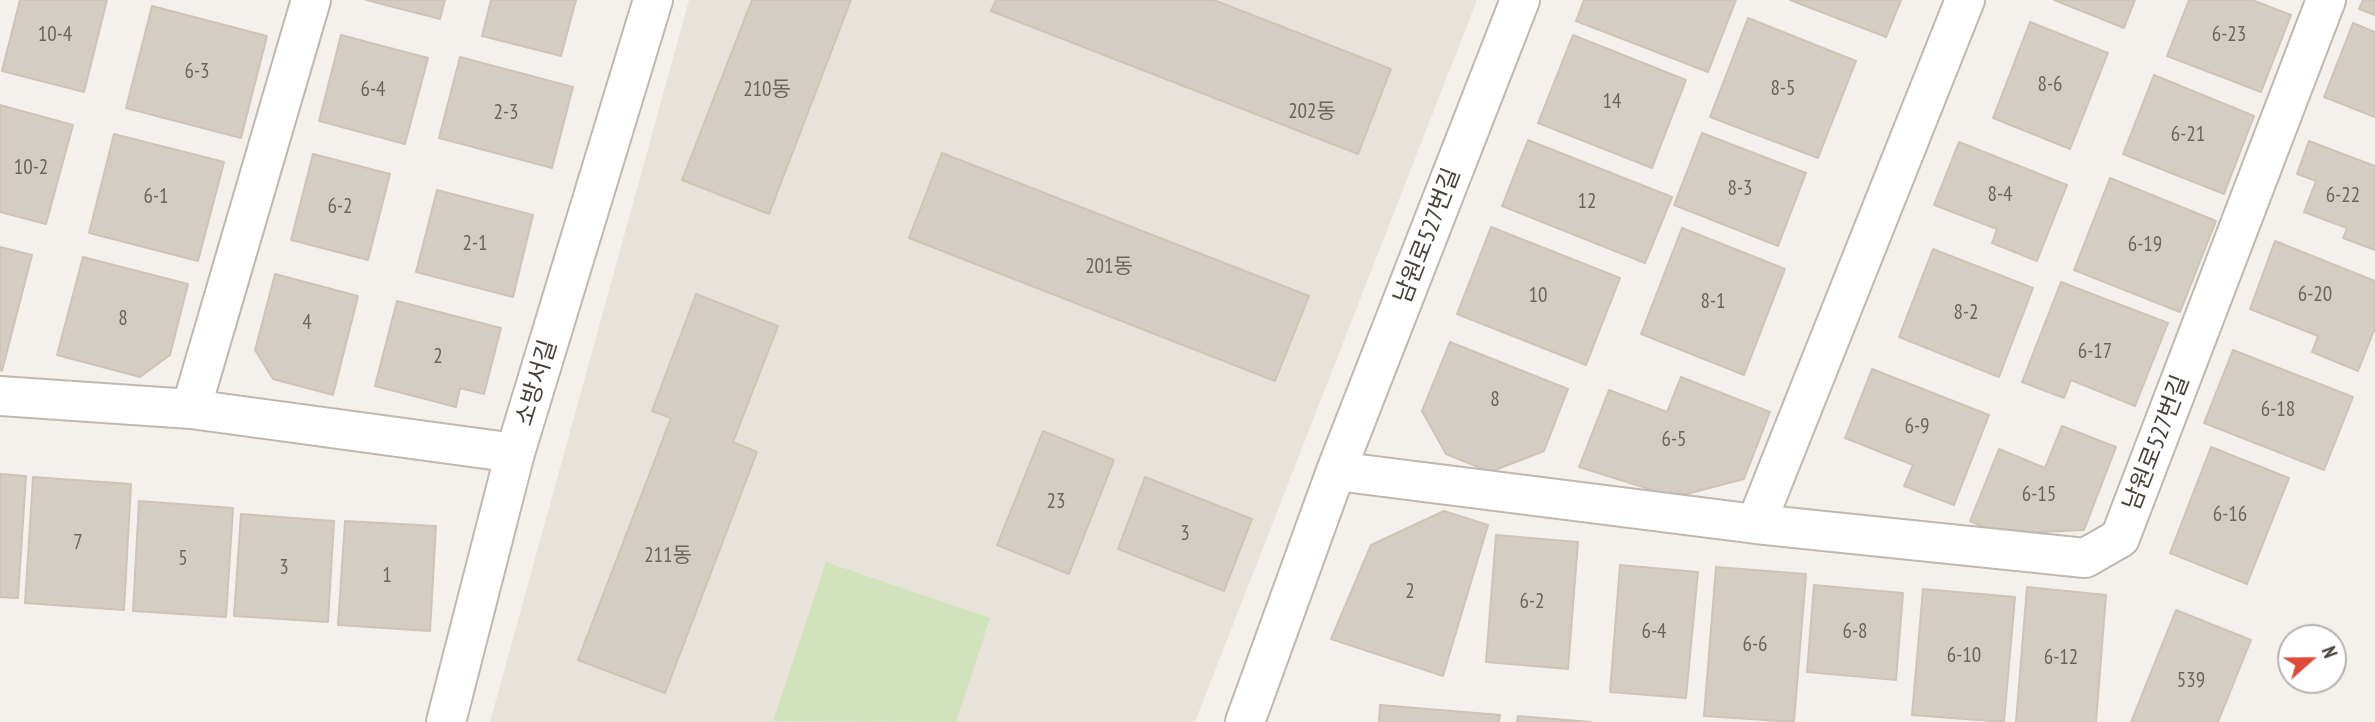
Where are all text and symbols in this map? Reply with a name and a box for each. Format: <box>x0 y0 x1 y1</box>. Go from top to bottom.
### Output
house number: 10-4 <box>38 22 72 48</box>
house number: 6-23 <box>2212 22 2246 48</box>
house number: 6-3 <box>184 59 210 85</box>
house number: 8-6 <box>2037 72 2063 98</box>
house number: 8-5 <box>1770 76 1796 102</box>
house number: 6-4 <box>360 77 386 103</box>
house number: 210동 <box>743 77 791 103</box>
house number: 14 <box>1603 89 1621 115</box>
house number: 202동 <box>1288 99 1336 125</box>
house number: 2-3 <box>493 100 519 126</box>
house number: 6-21 <box>2171 122 2205 148</box>
house number: 10-2 <box>14 155 48 181</box>
street label: 남원로527번길 <box>1389 164 1467 308</box>
house number: 8-3 <box>1727 176 1753 202</box>
house number: 8-4 <box>1987 182 2013 208</box>
house number: 6-22 <box>2326 183 2360 209</box>
house number: 6-1 <box>143 184 169 210</box>
house number: 12 <box>1578 189 1596 215</box>
house number: 6-2 <box>327 194 353 220</box>
house number: 2-1 <box>462 231 488 257</box>
house number: 6-19 <box>2128 232 2162 258</box>
house number: 201동 <box>1085 254 1133 280</box>
house number: 6-20 <box>2298 282 2332 308</box>
house number: 10 <box>1529 283 1547 309</box>
house number: 8-1 <box>1700 289 1726 315</box>
house number: 8-2 <box>1953 300 1979 326</box>
house number: 8 <box>118 306 128 332</box>
house number: 4 <box>302 310 312 336</box>
street label: 소방서길 <box>510 337 564 429</box>
house number: 6-17 <box>2078 339 2112 365</box>
house number: 2 <box>433 344 443 370</box>
street label: 남원로527번길 <box>2118 371 2196 515</box>
house number: 8 <box>1490 387 1500 413</box>
house number: 6-18 <box>2261 397 2295 423</box>
house number: 6-9 <box>1904 414 1930 440</box>
house number: 6-5 <box>1661 427 1687 453</box>
house number: 6-15 <box>2022 482 2056 508</box>
house number: 23 <box>1047 489 1065 515</box>
house number: 6-16 <box>2213 502 2247 528</box>
house number: 3 <box>1180 521 1190 547</box>
house number: 7 <box>73 530 83 556</box>
house number: 211동 <box>644 543 692 569</box>
house number: 5 <box>178 546 188 572</box>
house number: 3 <box>279 555 289 581</box>
house number: 1 <box>382 563 392 589</box>
house number: 2 <box>1405 579 1415 605</box>
house number: 6-2 <box>1519 589 1545 615</box>
house number: 6-4 <box>1641 619 1667 645</box>
house number: 6-8 <box>1842 619 1868 645</box>
north arrow <box>2277 624 2347 694</box>
house number: 6-6 <box>1742 632 1768 658</box>
house number: 6-10 <box>1947 643 1981 669</box>
text: N <box>2317 643 2343 661</box>
house number: 6-12 <box>2044 645 2078 671</box>
house number: 539 <box>2177 668 2205 694</box>

